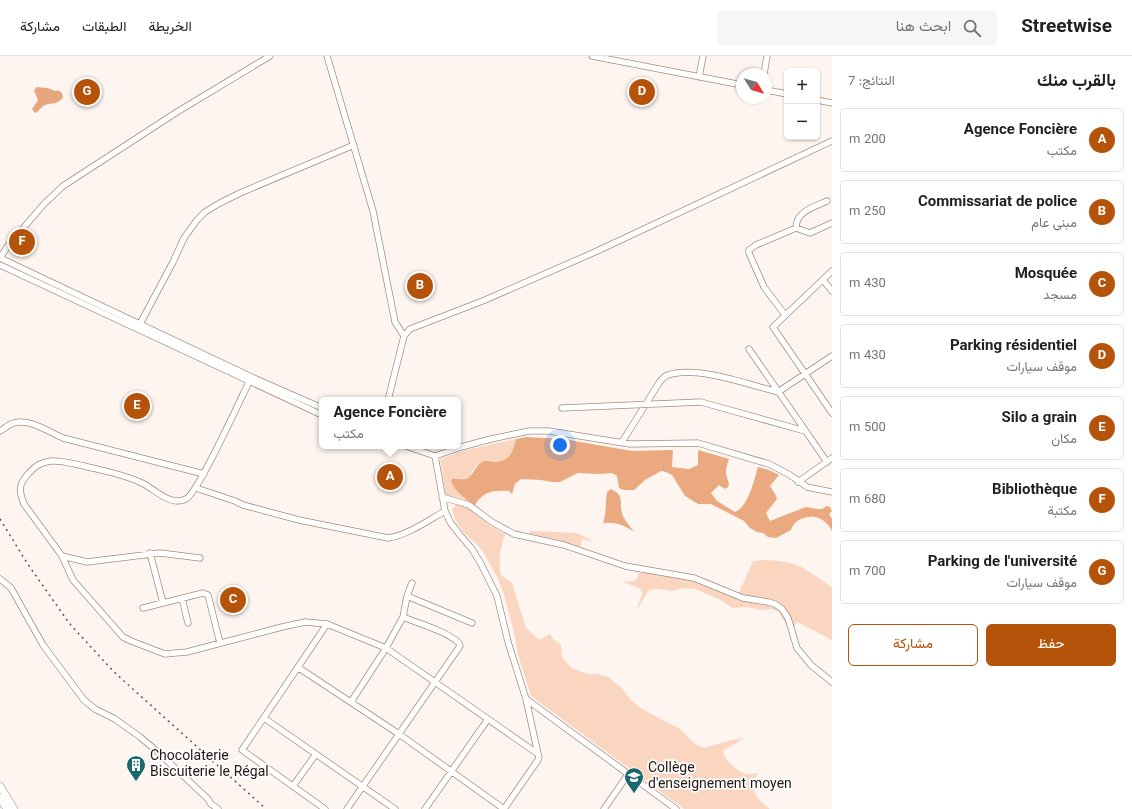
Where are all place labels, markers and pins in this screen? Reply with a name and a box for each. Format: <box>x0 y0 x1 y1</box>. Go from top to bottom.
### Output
pin: G <box>74 77 100 107</box>
pin: D <box>629 77 655 107</box>
pin: F <box>9 227 35 257</box>
pin: B <box>407 271 433 301</box>
pin: E <box>124 391 150 421</box>
pin: A <box>377 462 403 492</box>
pin: C <box>220 585 246 615</box>
place label: Chocolaterie Biscuiterie le Régal <box>150 746 269 784</box>
building icon: Chocolaterie Biscuiterie le Régal <box>125 754 147 782</box>
place label: Collège d'enseignement moyen <box>648 758 792 796</box>
school or university icon: Collège d'enseignement moyen <box>623 766 645 794</box>

